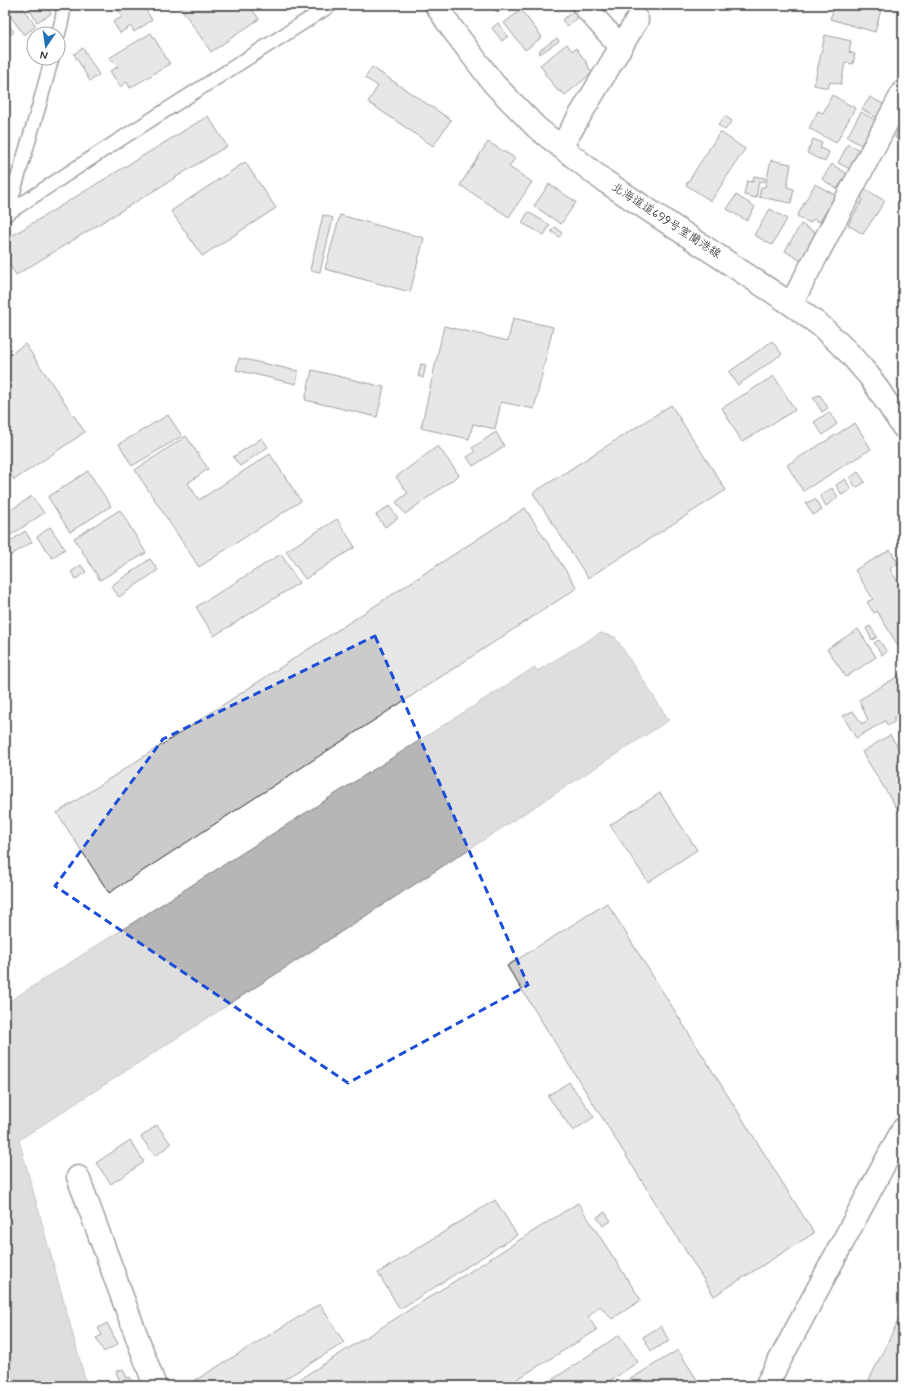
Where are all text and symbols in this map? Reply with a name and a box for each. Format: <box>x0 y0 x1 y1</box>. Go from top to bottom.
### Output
north arrow <box>26 26 66 66</box>
text: N <box>39 47 49 62</box>
street label: 北海道道699号室蘭港線 <box>608 180 724 262</box>

